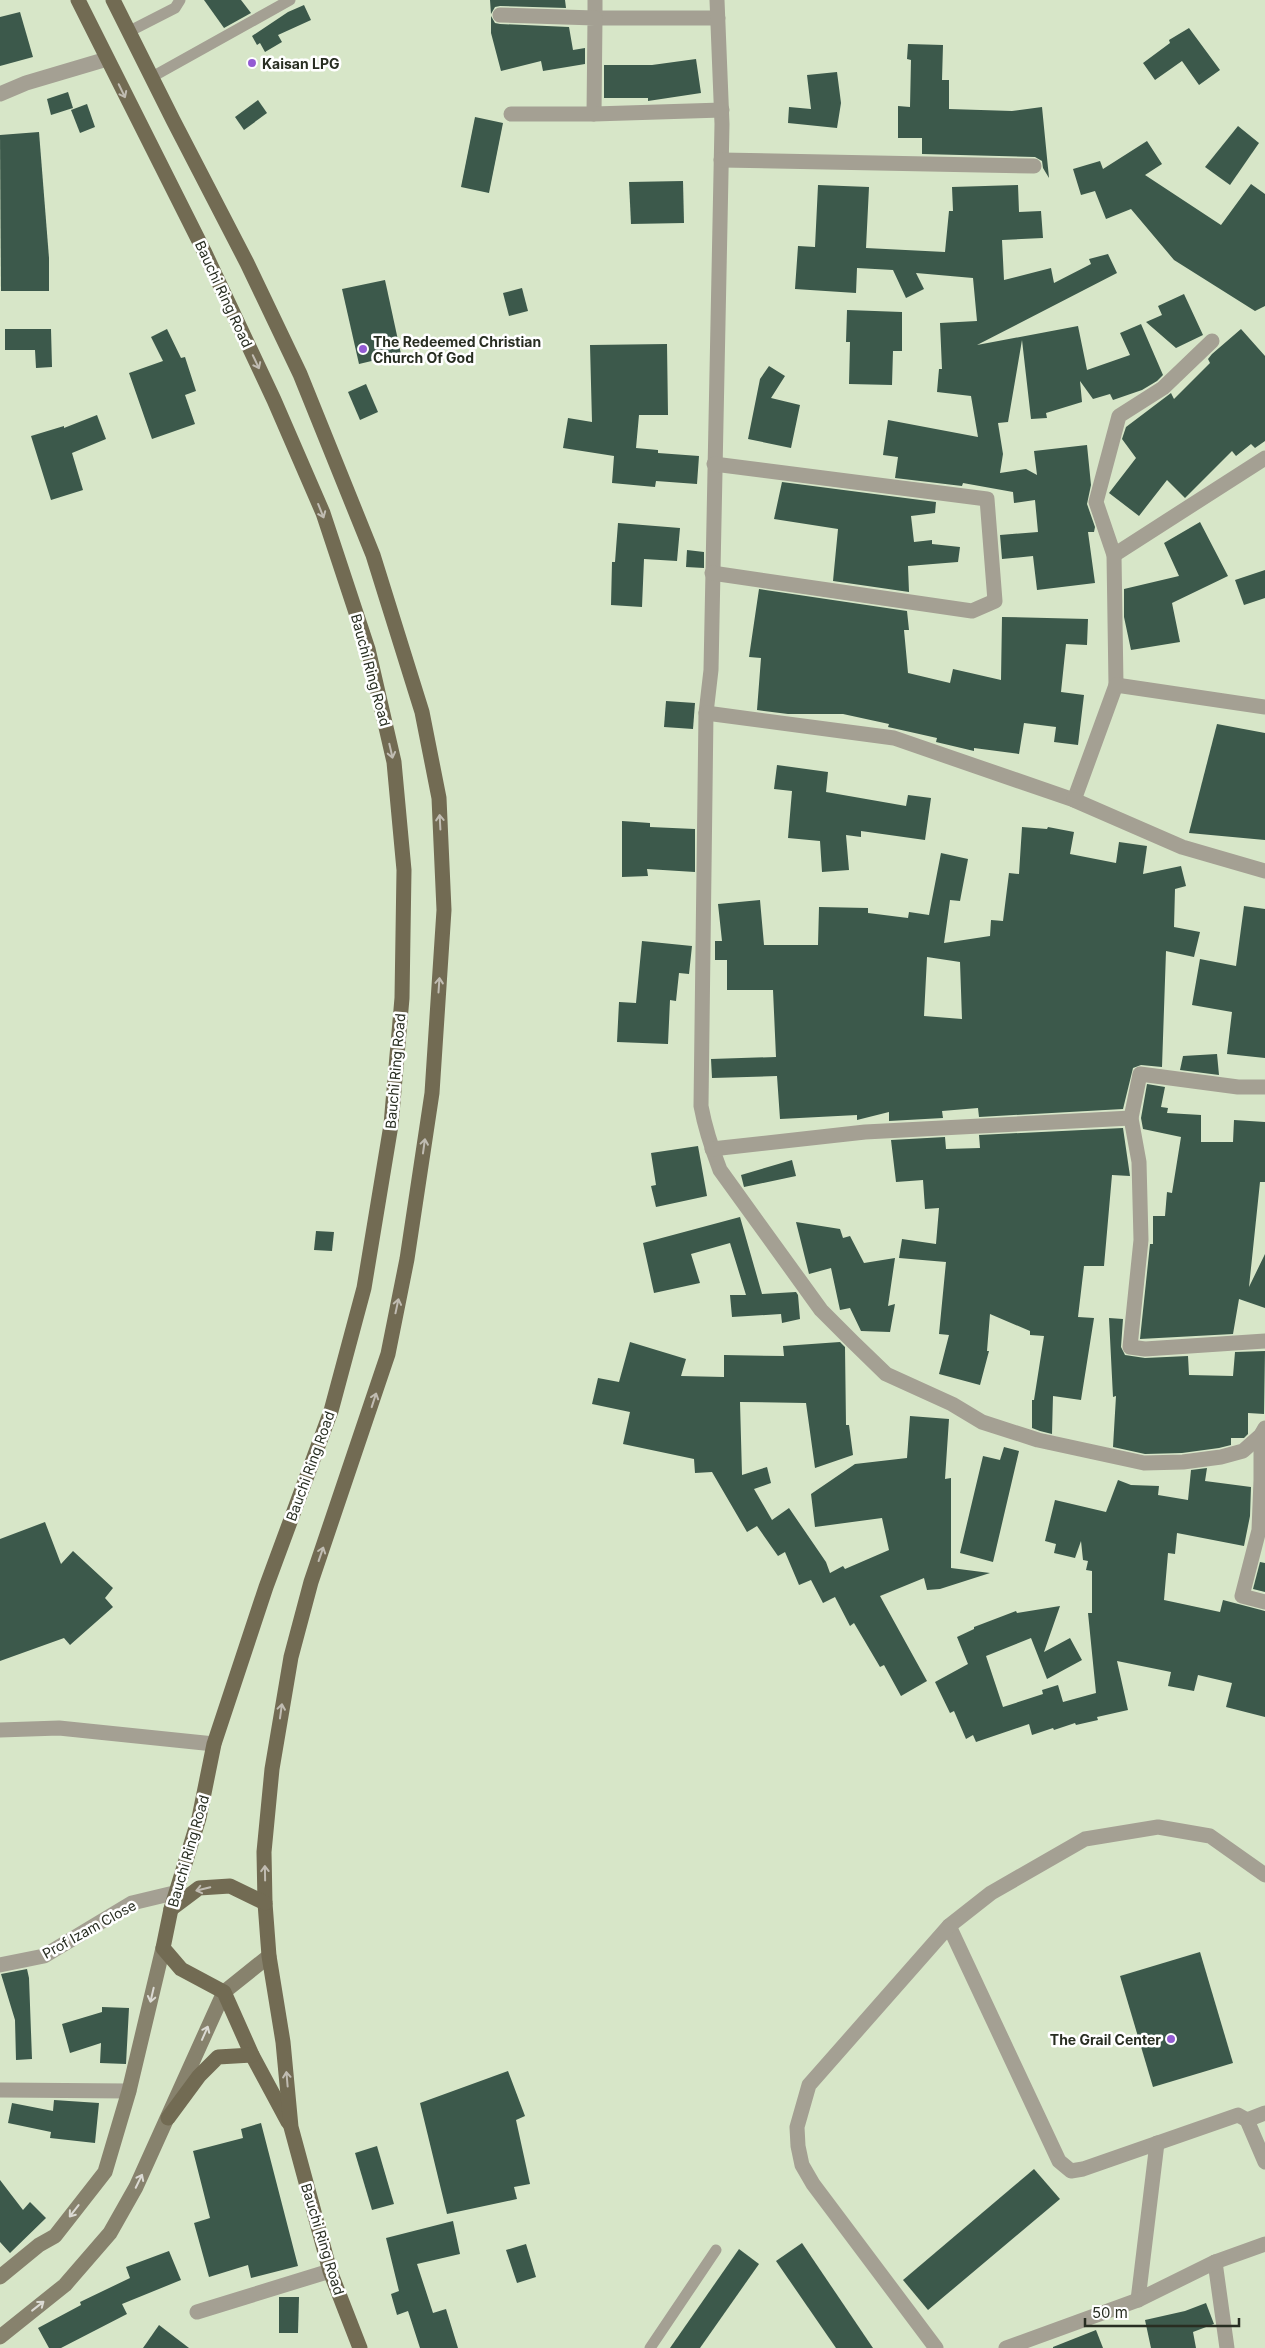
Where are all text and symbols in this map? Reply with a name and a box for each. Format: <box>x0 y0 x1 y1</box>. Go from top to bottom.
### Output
place label: Kaisan LPG <box>262 55 340 72</box>
marker: Kaisan LPG <box>246 57 258 69</box>
one-way arrow <box>118 83 128 98</box>
street label: Bauchi Ring Road <box>192 238 256 350</box>
place label: The Redeemed Christian Church Of God <box>373 333 541 366</box>
marker: The Redeemed Christian Church Of God <box>357 343 369 355</box>
one-way arrow <box>252 354 261 369</box>
one-way arrow <box>317 503 327 518</box>
street label: Bauchi Ring Road <box>348 612 394 728</box>
one-way arrow <box>387 742 396 758</box>
one-way arrow <box>435 815 445 831</box>
one-way arrow <box>434 977 444 993</box>
street label: Bauchi Ring Road <box>381 1013 409 1129</box>
one-way arrow <box>420 1139 430 1155</box>
one-way arrow <box>393 1299 402 1315</box>
one-way arrow <box>369 1393 379 1409</box>
street label: Bauchi Ring Road <box>282 1409 338 1523</box>
one-way arrow <box>316 1546 326 1562</box>
one-way arrow <box>276 1704 286 1720</box>
street label: Bauchi Ring Road <box>164 1793 212 1909</box>
one-way arrow <box>260 1865 270 1881</box>
one-way arrow <box>196 1885 212 1894</box>
street label: Prof Izam Close <box>39 1896 139 1962</box>
one-way arrow <box>147 1987 156 2003</box>
one-way arrow <box>201 2026 211 2041</box>
place label: The Grail Center <box>1050 2031 1161 2048</box>
marker: The Grail Center <box>1165 2033 1177 2045</box>
one-way arrow <box>282 2071 291 2087</box>
one-way arrow <box>135 2174 144 2189</box>
street label: Bauchi Ring Road <box>298 2181 348 2297</box>
one-way arrow <box>69 2204 80 2217</box>
scale bar <box>1085 2296 1239 2328</box>
one-way arrow <box>31 2301 44 2312</box>
text: 50 m <box>1092 2303 1128 2322</box>

